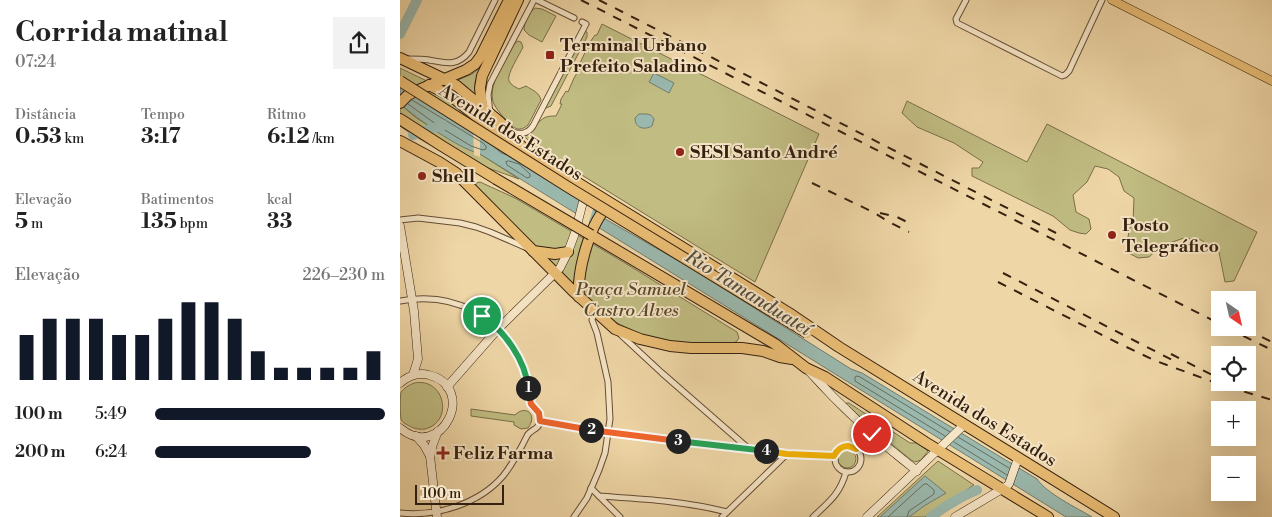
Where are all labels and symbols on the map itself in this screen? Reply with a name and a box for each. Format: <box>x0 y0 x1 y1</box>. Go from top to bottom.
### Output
place label: Terminal Urbano Prefeito Saladino <box>560 34 707 78</box>
marker: Terminal Urbano Prefeito Saladino <box>544 49 556 61</box>
street label: Avenida dos Estados <box>434 78 587 186</box>
place label: SESI Santo André <box>690 141 838 164</box>
marker: SESI Santo André <box>674 146 686 158</box>
place label: Shell <box>432 165 475 188</box>
marker: Shell <box>416 170 428 182</box>
place label: Posto Telegráfico <box>1122 214 1219 258</box>
marker: Posto Telegráfico <box>1106 229 1118 241</box>
water label: Rio Tamanduateí <box>680 244 818 342</box>
park label: Praça Samuel Castro Alves <box>575 278 686 322</box>
north arrow <box>1211 291 1256 336</box>
pin <box>461 295 503 337</box>
street label: Avenida dos Estados <box>908 364 1061 472</box>
pin: 1 <box>516 376 540 400</box>
pin <box>851 413 893 455</box>
pin: 2 <box>578 418 604 442</box>
pin: 3 <box>666 428 690 454</box>
pin: 4 <box>754 438 778 464</box>
place label: Feliz Farma <box>453 442 554 465</box>
marker: Feliz Farma <box>437 447 449 459</box>
scale bar <box>415 482 504 505</box>

